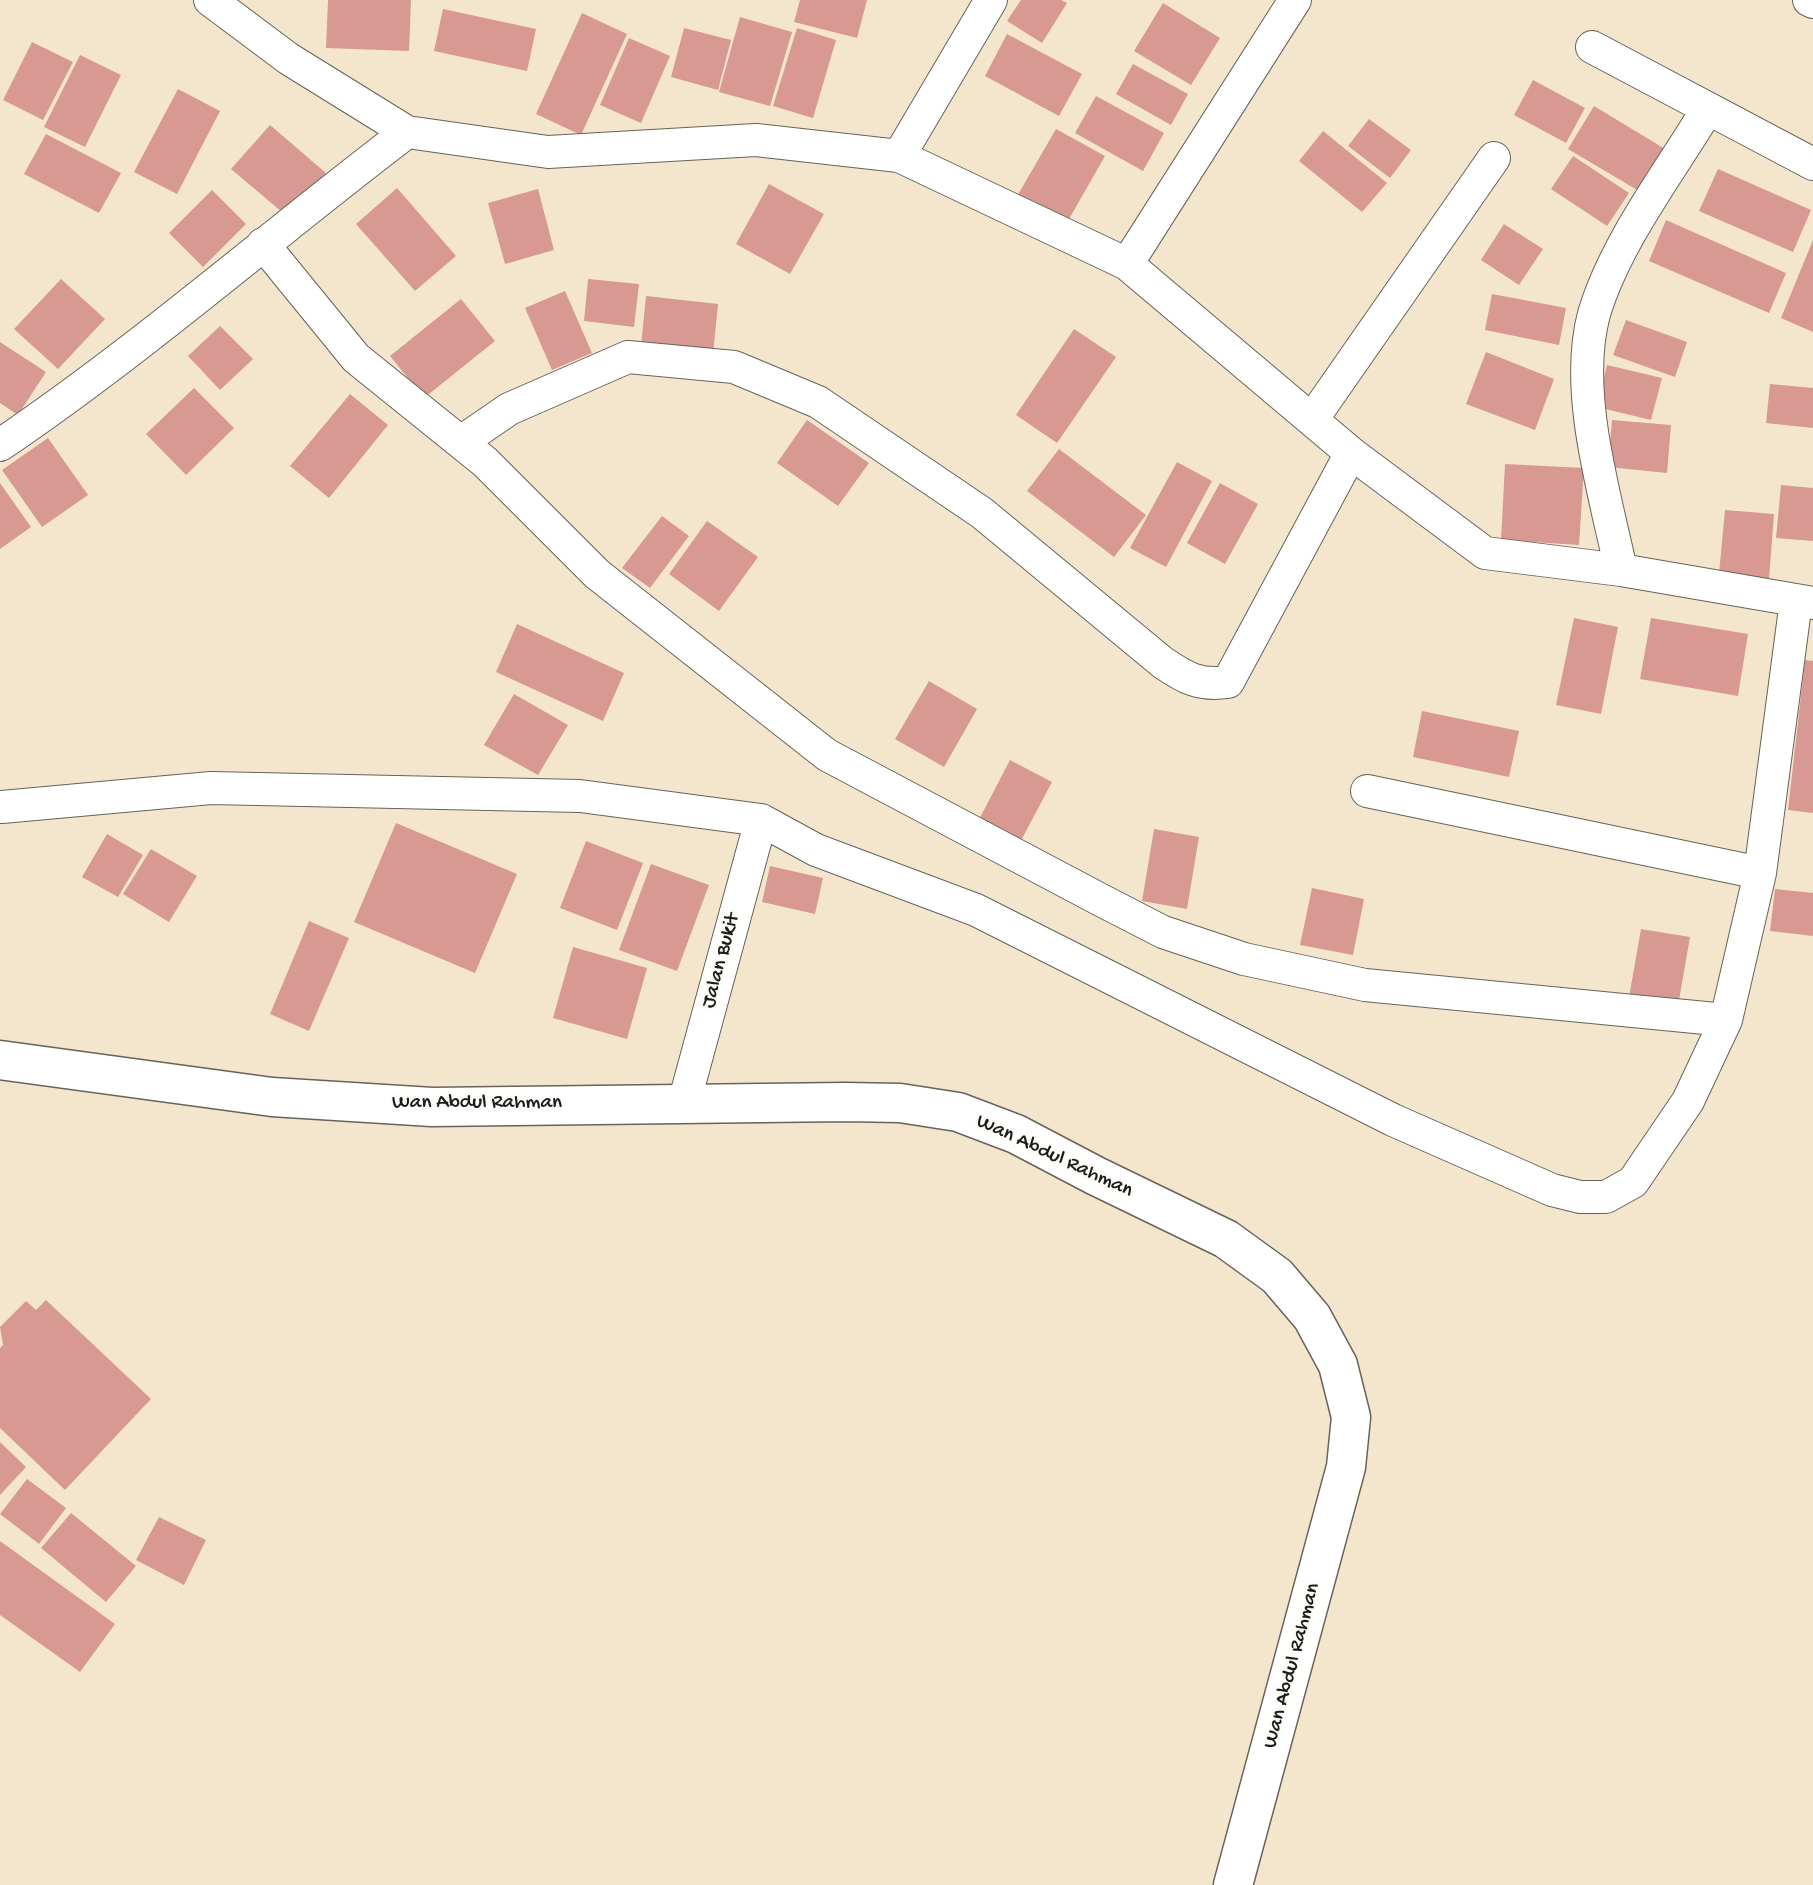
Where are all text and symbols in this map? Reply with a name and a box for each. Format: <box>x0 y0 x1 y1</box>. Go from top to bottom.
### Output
street label: Jalan Bukit <box>697 911 747 1011</box>
street label: Wan Abdul Rahman <box>392 1091 562 1117</box>
street label: Wan Abdul Rahman <box>972 1110 1136 1204</box>
street label: Wan Abdul Rahman <box>1259 1581 1327 1751</box>

